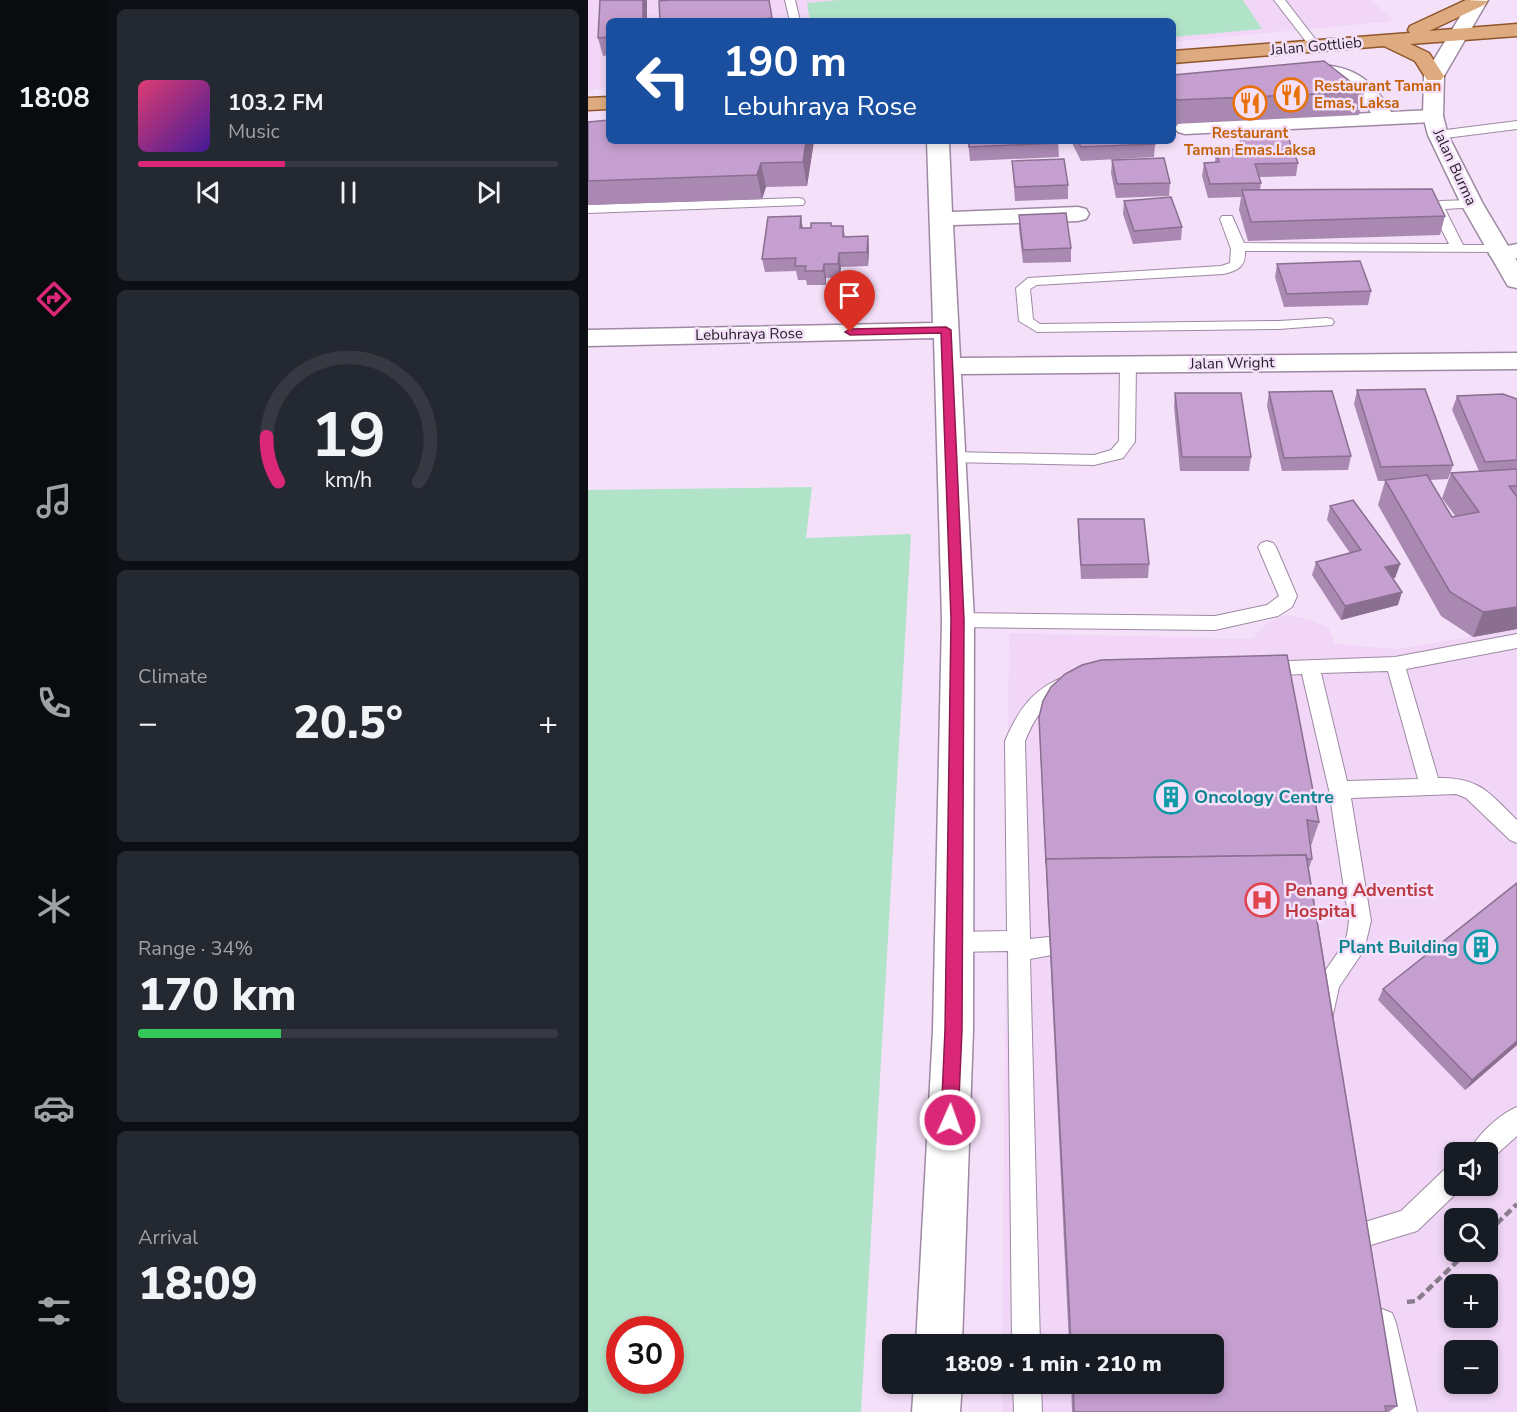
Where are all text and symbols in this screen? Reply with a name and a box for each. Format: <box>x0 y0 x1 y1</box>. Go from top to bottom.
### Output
street label: Jalan Gottlieb <box>1268 32 1363 60</box>
text: 190 m <box>723 34 847 91</box>
icon: left <box>624 42 702 120</box>
place label: Restaurant Taman Emas, Laksa <box>1314 76 1441 113</box>
restaurant icon: Restaurant Taman Emas, Laksa <box>1273 77 1309 113</box>
text: 18:08 <box>18 80 90 117</box>
restaurant icon: Restaurant Taman Emas.Laksa <box>1232 85 1268 121</box>
text: 103.2 FM <box>228 88 324 118</box>
text: Lebuhraya Rose <box>723 88 917 125</box>
text: Music <box>228 118 280 145</box>
place label: Restaurant Taman Emas.Laksa <box>1184 123 1316 160</box>
street label: Jalan Burma <box>1428 125 1481 209</box>
icon: previous <box>192 176 225 209</box>
icon: pause <box>332 176 365 209</box>
icon: next <box>472 176 505 209</box>
pin <box>824 270 875 332</box>
icon: directions <box>33 278 75 320</box>
icon: arrive <box>833 279 866 312</box>
street label: Lebuhraya Rose <box>695 323 803 345</box>
street label: Jalan Wright <box>1189 352 1275 374</box>
text: 19 <box>311 394 385 479</box>
text: km/h <box>324 466 372 496</box>
icon: music <box>33 480 75 522</box>
text: Climate <box>138 663 207 690</box>
icon: phone <box>33 682 75 724</box>
text: 20.5° <box>293 693 403 754</box>
text: − <box>138 701 158 746</box>
text: + <box>538 701 558 746</box>
building icon: Oncology Centre <box>1153 779 1189 815</box>
place label: Oncology Centre <box>1194 785 1334 809</box>
place label: Penang Adventist Hospital <box>1285 878 1434 923</box>
hospital icon: Penang Adventist Hospital <box>1244 882 1280 918</box>
icon: climate <box>33 885 75 927</box>
building icon: Plant Building <box>1463 929 1499 965</box>
text: Range · 34% <box>138 935 253 962</box>
place label: Plant Building <box>1339 935 1458 959</box>
text: 170 km <box>138 965 297 1026</box>
icon: car <box>33 1087 75 1129</box>
position arrow <box>918 1088 982 1152</box>
map controls <box>1444 1142 1498 1394</box>
button: sound <box>1444 1142 1498 1196</box>
button: search <box>1444 1208 1498 1262</box>
text: Arrival <box>138 1224 198 1251</box>
text: 18:09 <box>138 1254 258 1315</box>
button: + <box>1444 1274 1498 1328</box>
icon: filters <box>33 1290 75 1332</box>
speed limit sign: 30 <box>606 1316 684 1394</box>
button: − <box>1444 1340 1498 1394</box>
text: 18:09 · 1 min · 210 m <box>944 1349 1162 1379</box>

